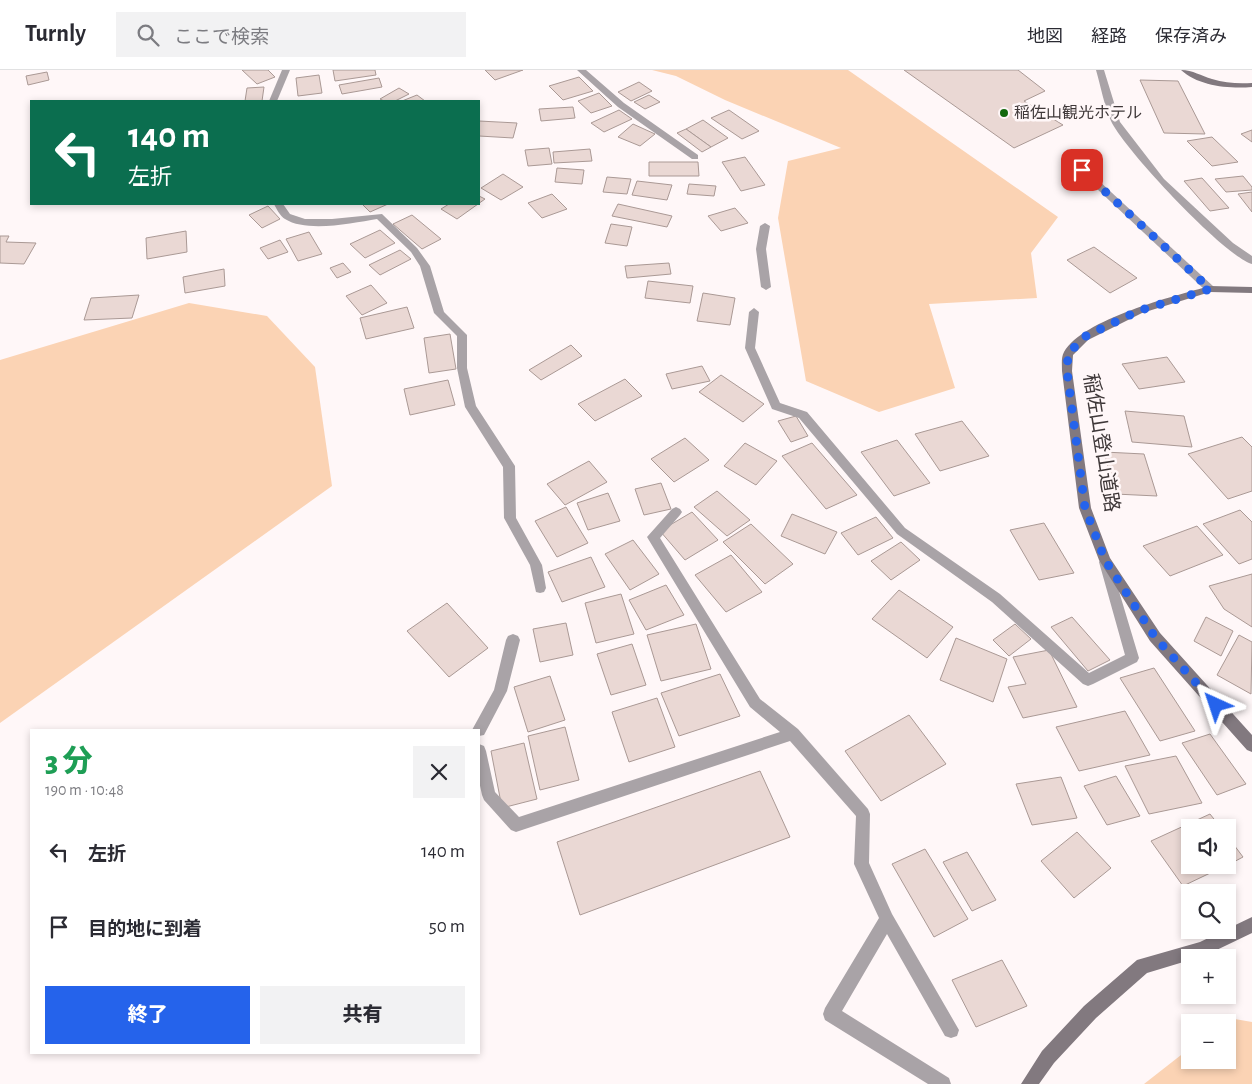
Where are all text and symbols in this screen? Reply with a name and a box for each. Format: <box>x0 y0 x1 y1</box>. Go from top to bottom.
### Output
search box <box>116 12 466 57</box>
icon: search <box>134 21 162 49</box>
text: Turnly <box>25 22 86 46</box>
text: ここで検索 <box>174 28 269 47</box>
text: 地図 <box>1027 28 1063 46</box>
text: 経路 <box>1091 28 1127 46</box>
text: 保存済み <box>1155 28 1227 46</box>
place label: 稲佐山観光ホテル <box>1014 104 1142 121</box>
marker: 稲佐山観光ホテル <box>998 107 1010 119</box>
text: 140 m <box>128 119 210 154</box>
icon: left <box>45 120 110 185</box>
pin <box>1061 149 1103 191</box>
icon: arrive <box>1068 156 1096 184</box>
text: 左折 <box>128 166 172 188</box>
street label: 稲佐山登山道路 <box>1080 372 1123 514</box>
position arrow <box>1189 678 1241 730</box>
button: close <box>413 746 465 798</box>
text: 3 分 <box>45 747 93 777</box>
text: 190 m · 10:48 <box>45 782 124 798</box>
map controls <box>1181 819 1236 1069</box>
button: sound <box>1181 819 1236 874</box>
icon: left <box>45 838 73 866</box>
text: 140 m <box>421 842 465 861</box>
text: 左折 <box>88 845 126 864</box>
button: search <box>1181 884 1236 939</box>
icon: arrive <box>45 913 73 941</box>
text: 50 m <box>429 917 465 936</box>
text: 目的地に到着 <box>88 920 202 939</box>
button: + <box>1181 949 1236 1004</box>
button: 終了 <box>45 986 250 1044</box>
button: 共有 <box>260 986 465 1044</box>
button: − <box>1181 1014 1236 1069</box>

